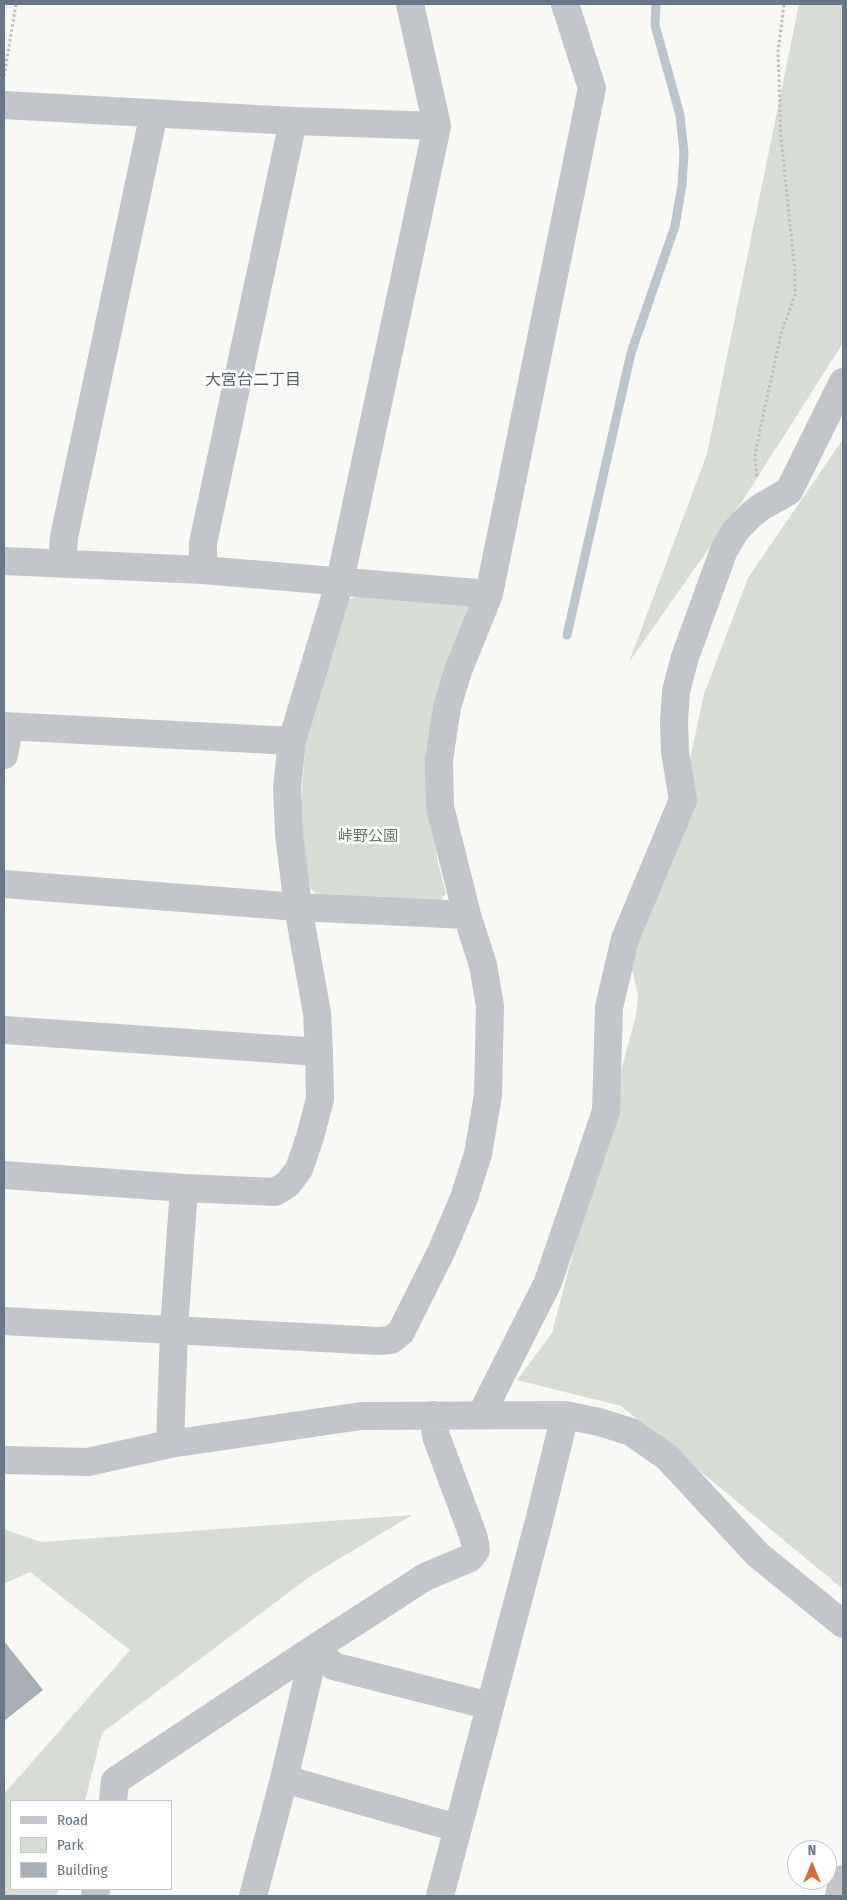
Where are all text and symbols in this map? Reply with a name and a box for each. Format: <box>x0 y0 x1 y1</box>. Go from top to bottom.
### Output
district label: 大宮台二丁目 <box>205 371 301 391</box>
park label: 峠野公園 <box>338 828 398 846</box>
legend <box>10 1800 172 1890</box>
text: Road <box>57 1811 88 1829</box>
text: Park <box>57 1836 84 1854</box>
north arrow <box>787 1840 837 1890</box>
text: N <box>808 1842 816 1859</box>
text: Building <box>57 1861 108 1879</box>

